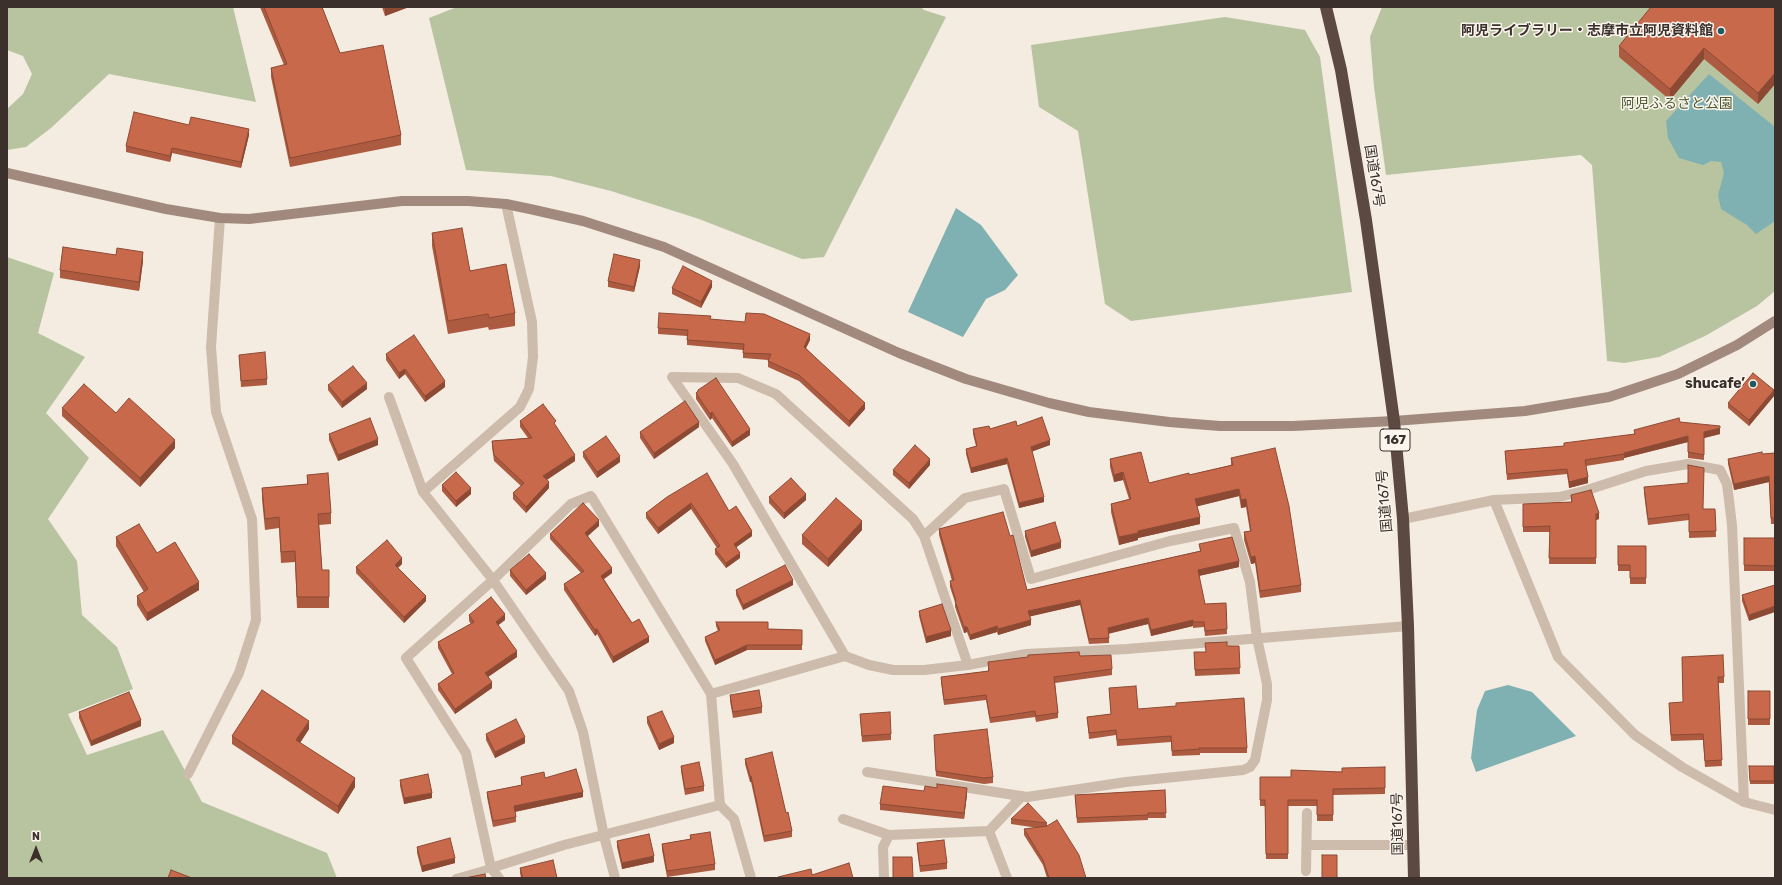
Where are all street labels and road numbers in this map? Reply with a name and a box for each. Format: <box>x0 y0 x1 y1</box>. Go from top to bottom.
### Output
street label: 国道167号 <box>1361 143 1387 209</box>
road number: 167 <box>1380 429 1410 451</box>
street label: 国道167号 <box>1374 469 1396 533</box>
street label: 国道167号 <box>1389 792 1407 856</box>

